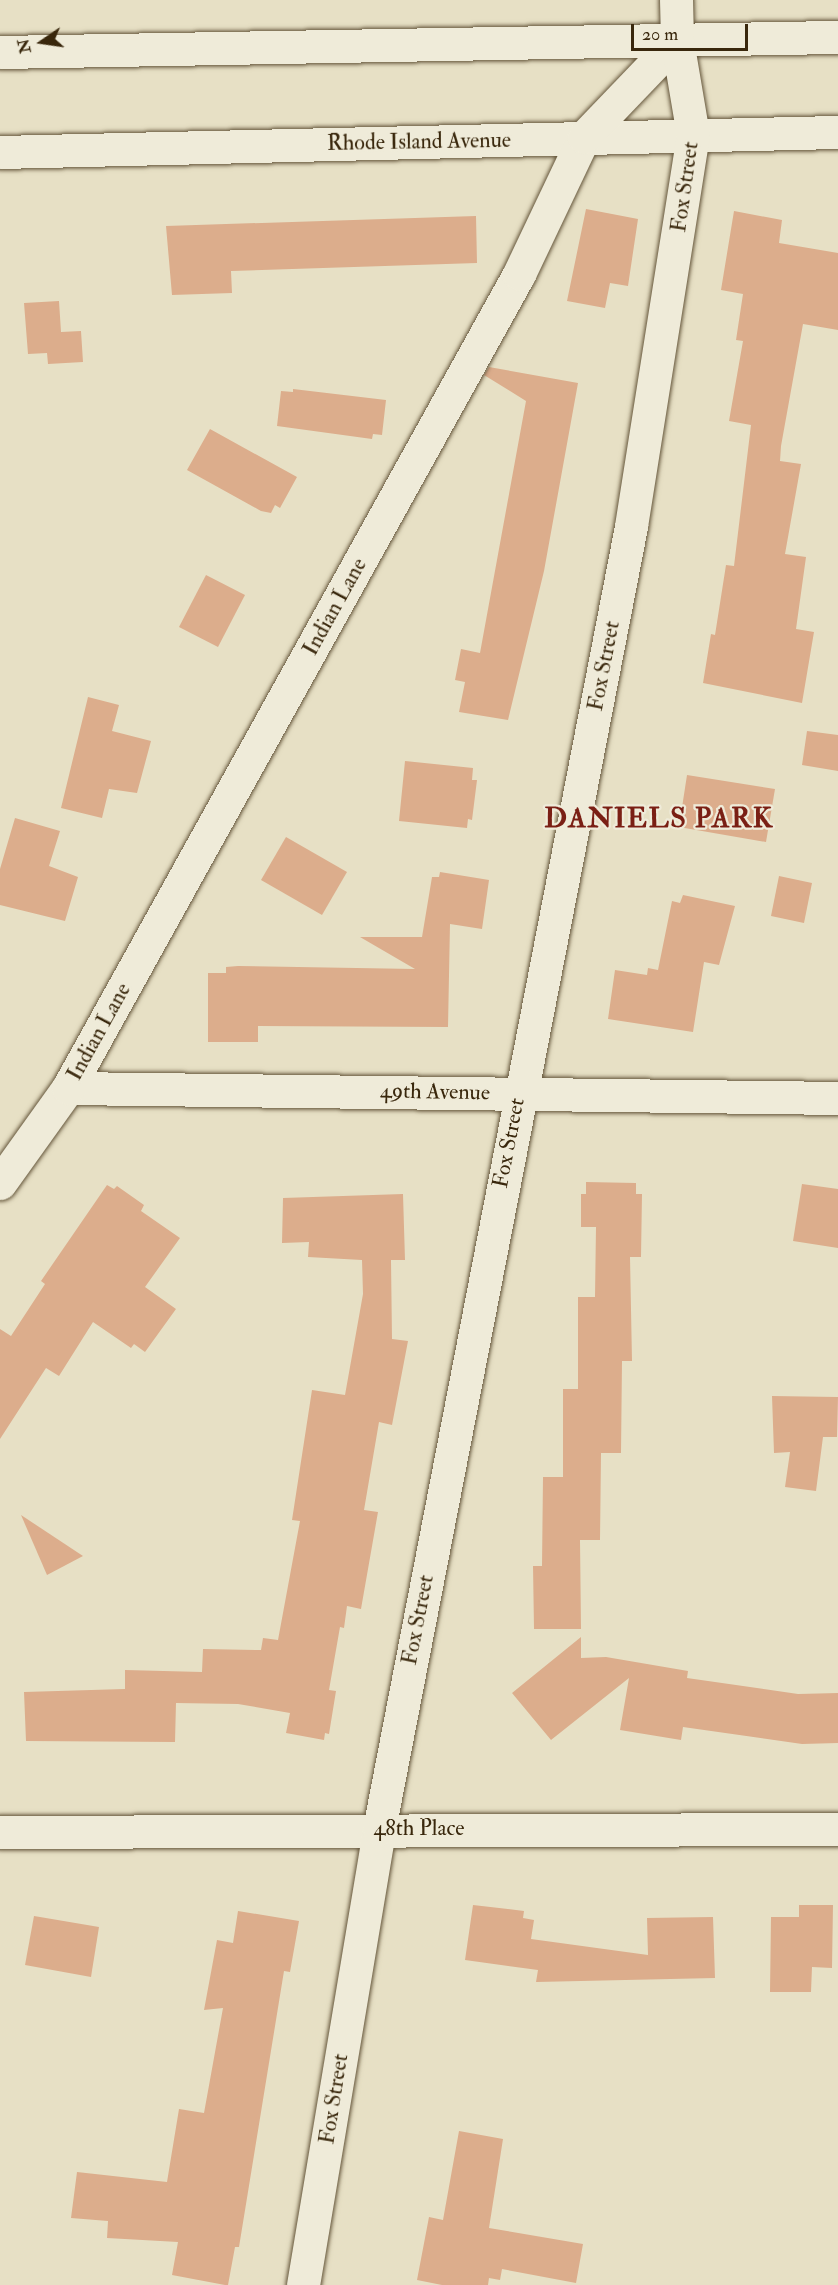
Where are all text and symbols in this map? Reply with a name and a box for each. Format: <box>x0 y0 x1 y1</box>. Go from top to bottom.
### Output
north arrow <box>12 12 72 72</box>
scale bar <box>634 12 751 50</box>
text: 20 m <box>642 23 678 46</box>
text: N <box>13 37 36 55</box>
street label: Rhode Island Avenue <box>327 127 511 157</box>
street label: Fox Street <box>666 140 704 234</box>
street label: Indian Lane <box>297 554 373 660</box>
street label: Fox Street <box>582 619 626 713</box>
district label: DANIELS PARK <box>544 802 774 836</box>
street label: Indian Lane <box>61 979 137 1085</box>
street label: 49th Avenue <box>380 1078 490 1106</box>
street label: Fox Street <box>487 1096 531 1190</box>
street label: Fox Street <box>396 1573 440 1667</box>
street label: 48th Place <box>373 1816 465 1842</box>
street label: Fox Street <box>314 2052 354 2146</box>

